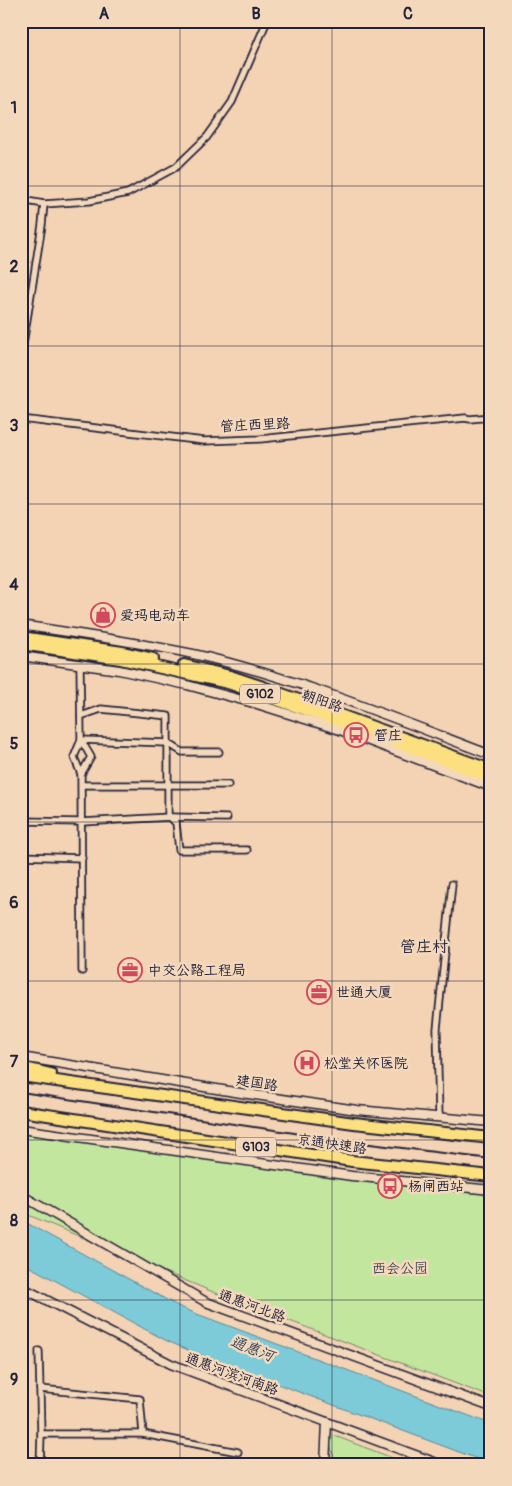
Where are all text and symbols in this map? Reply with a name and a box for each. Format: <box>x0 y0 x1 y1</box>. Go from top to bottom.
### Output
text: A <box>99 4 110 24</box>
text: B <box>251 4 261 24</box>
text: C <box>403 4 413 24</box>
text: 1 <box>11 98 17 118</box>
text: 2 <box>10 257 19 277</box>
street label: 管庄西里路 <box>220 415 290 435</box>
text: 3 <box>10 416 19 436</box>
text: 4 <box>9 575 19 595</box>
shop icon: 爱玛电动车 <box>90 602 116 628</box>
place label: 爱玛电动车 <box>120 607 190 624</box>
road number: G102 <box>240 684 280 704</box>
street label: 朝阳路 <box>299 686 345 716</box>
bus stop icon: 管庄 <box>343 722 369 748</box>
place label: 管庄 <box>374 727 402 744</box>
text: 5 <box>10 734 19 754</box>
text: 6 <box>9 893 19 913</box>
district label: 管庄村 <box>400 937 448 957</box>
office icon: 中交公路工程局 <box>117 957 143 983</box>
place label: 中交公路工程局 <box>148 962 246 979</box>
office icon: 世通大厦 <box>306 979 332 1005</box>
place label: 世通大厦 <box>336 984 392 1001</box>
hospital icon: 松堂关怀医院 <box>294 1050 320 1076</box>
text: 7 <box>10 1052 19 1072</box>
place label: 松堂关怀医院 <box>324 1055 408 1072</box>
street label: 建国路 <box>235 1071 279 1095</box>
street label: 京通快速路 <box>296 1131 368 1157</box>
road number: G103 <box>236 1138 276 1156</box>
bus stop icon: 杨闸西站 <box>377 1173 403 1199</box>
place label: 杨闸西站 <box>408 1178 464 1195</box>
text: 8 <box>10 1211 18 1231</box>
park label: 西会公园 <box>372 1260 428 1277</box>
street label: 通惠河北路 <box>216 1286 288 1326</box>
water label: 通惠河 <box>228 1332 279 1367</box>
street label: 通惠河滨河南路 <box>183 1349 281 1399</box>
text: 9 <box>10 1370 18 1390</box>

